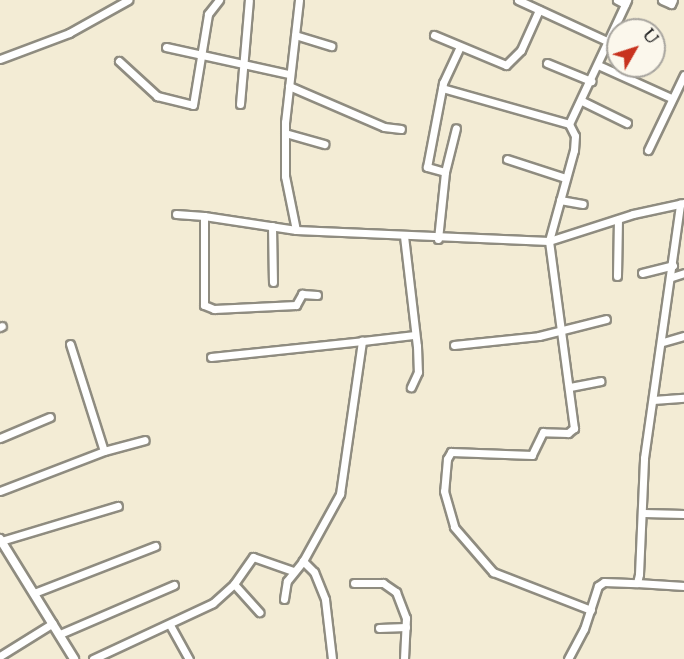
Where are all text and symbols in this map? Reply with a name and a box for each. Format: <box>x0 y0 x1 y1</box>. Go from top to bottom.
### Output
north arrow <box>606 18 666 78</box>
text: U <box>636 25 662 50</box>

